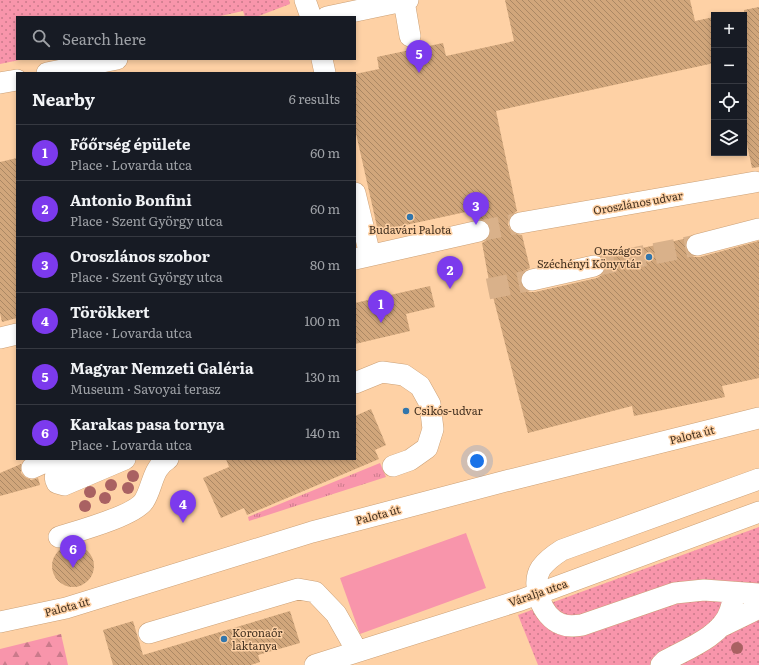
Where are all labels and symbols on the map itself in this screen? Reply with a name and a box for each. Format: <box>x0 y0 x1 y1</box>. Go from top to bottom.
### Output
pin: 5 <box>406 40 432 73</box>
street label: Oroszlános udvar <box>592 186 685 218</box>
pin: 3 <box>463 192 489 225</box>
marker: Budavári Palota <box>405 212 415 222</box>
place label: Budavári Palota <box>369 221 451 237</box>
place label: Országos Széchényi Könyvtár <box>537 242 642 271</box>
marker: Országos Széchényi Könyvtár <box>644 252 654 262</box>
pin: 2 <box>437 256 463 289</box>
pin: 1 <box>368 290 394 323</box>
place label: Csikós-udvar <box>414 402 483 418</box>
marker: Csikós-udvar <box>401 406 411 416</box>
street label: Palota út <box>668 421 717 447</box>
your location <box>467 451 487 471</box>
pin: 4 <box>170 490 196 523</box>
street label: Palota út <box>353 500 403 528</box>
pin: 6 <box>60 535 86 568</box>
street label: Váralja utca <box>506 574 569 610</box>
street label: Palota út <box>42 592 92 620</box>
place label: Koronaőr laktanya <box>232 624 283 653</box>
marker: Koronaőr laktanya <box>219 634 229 644</box>

